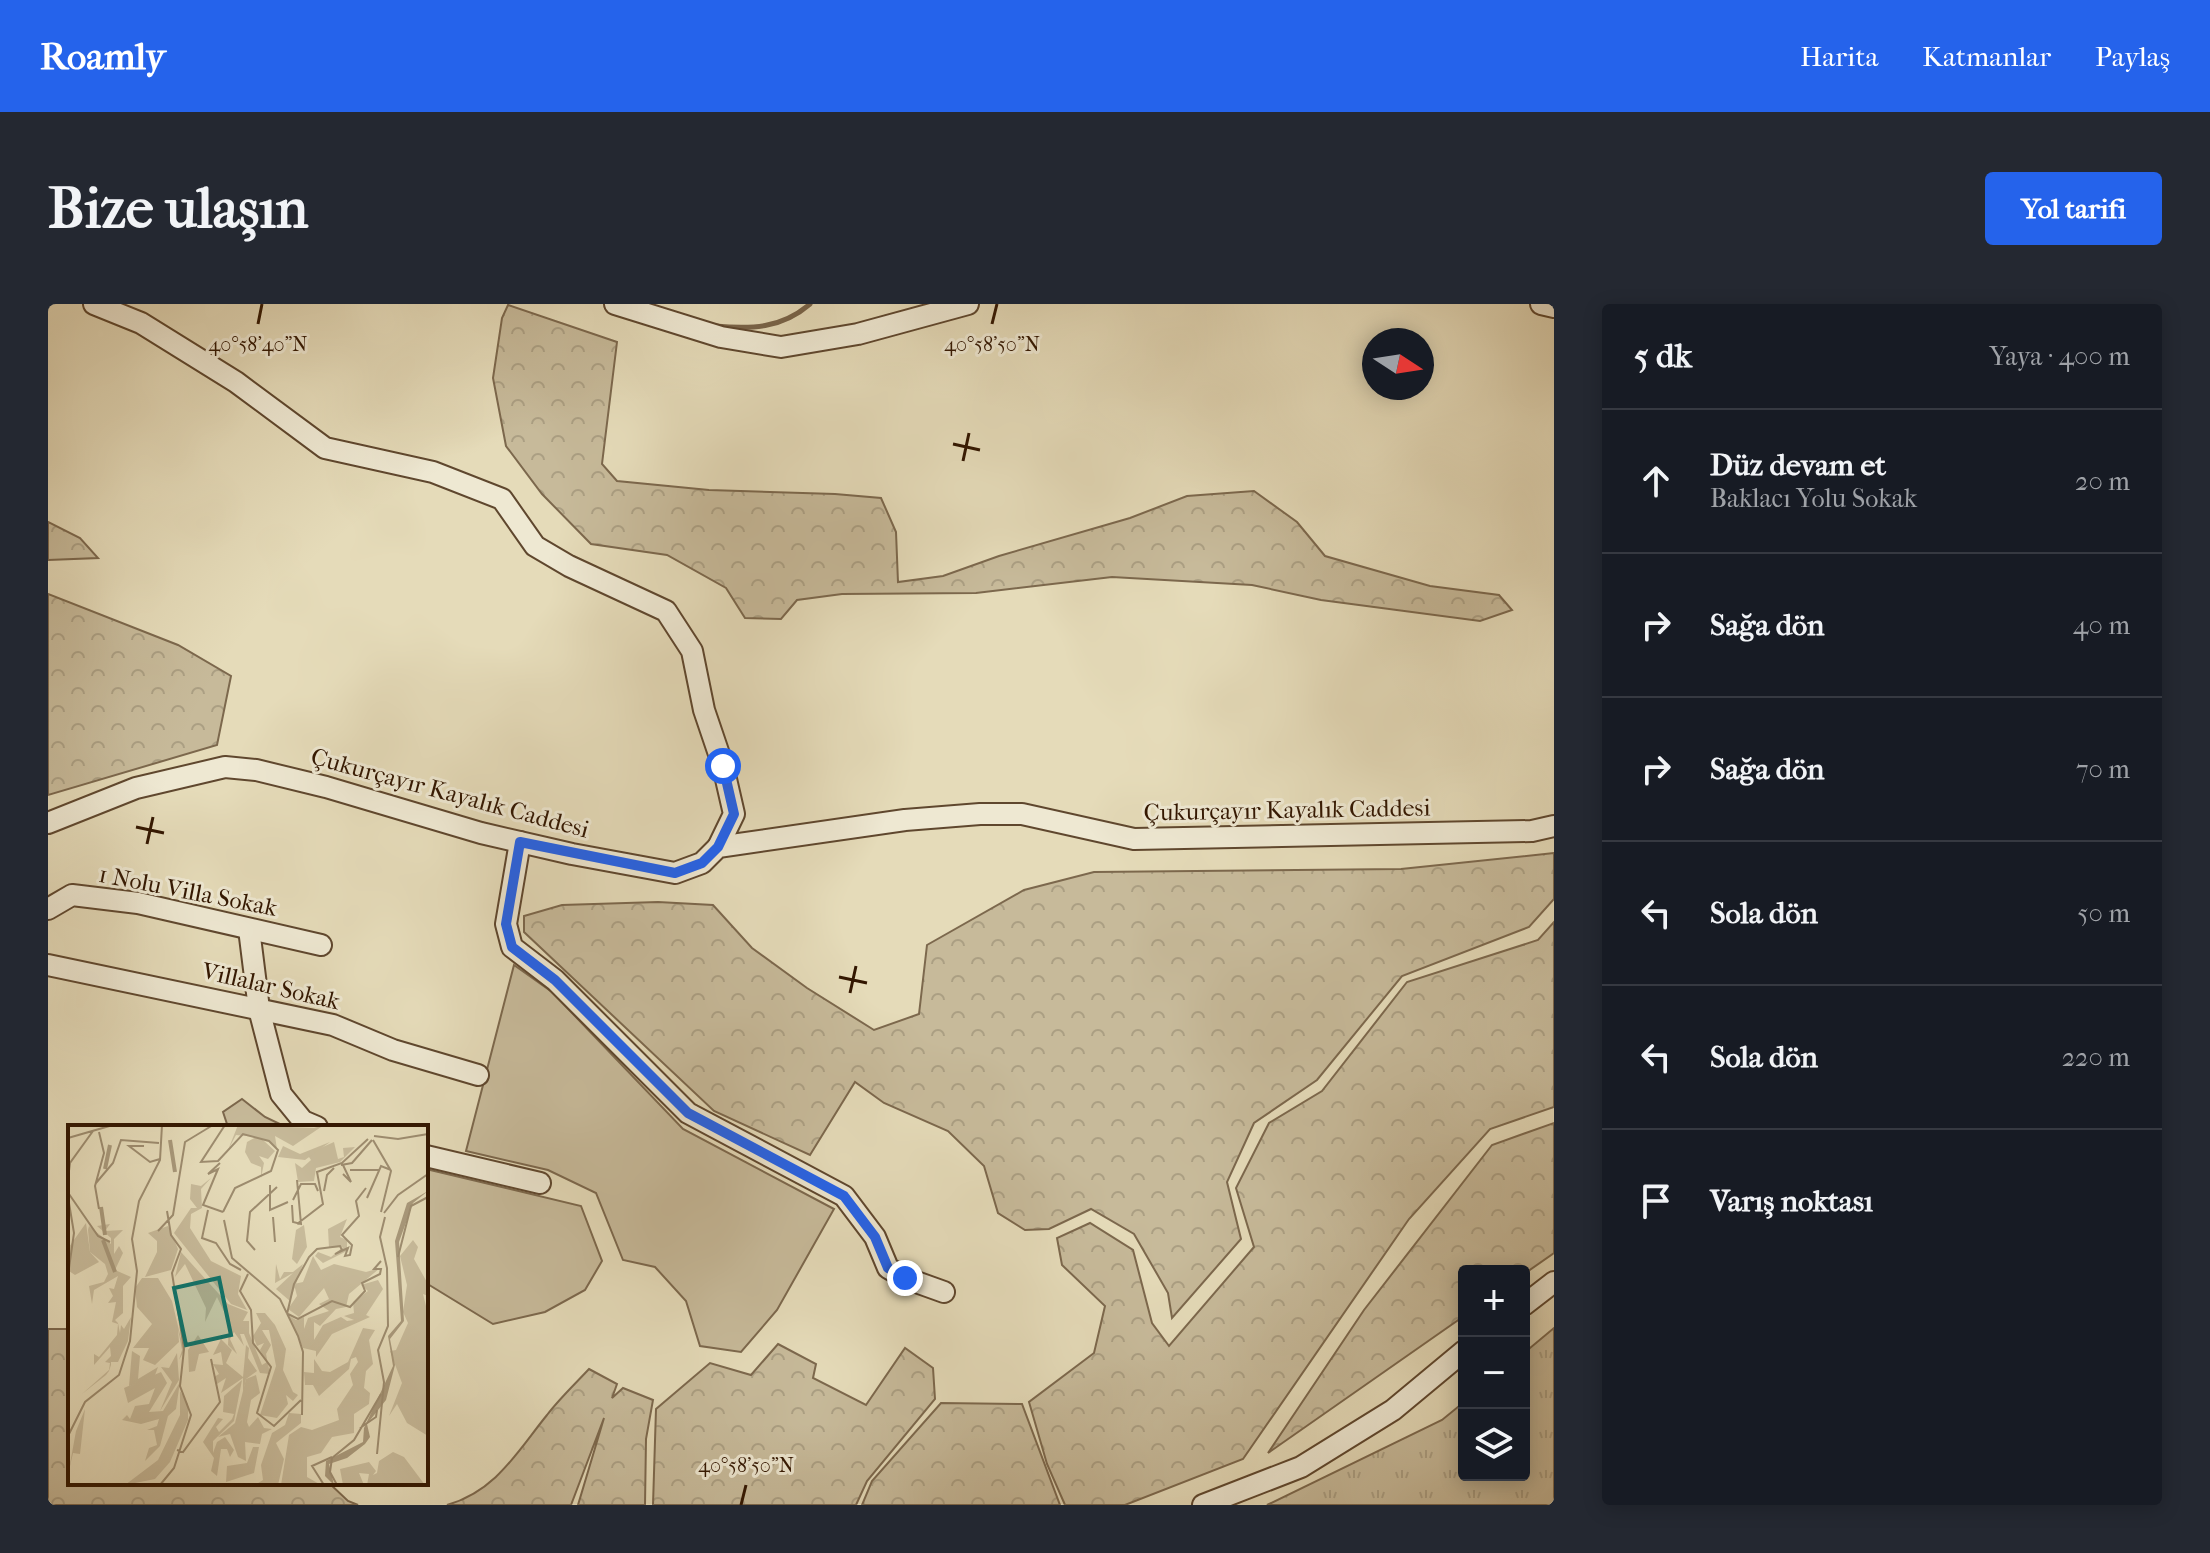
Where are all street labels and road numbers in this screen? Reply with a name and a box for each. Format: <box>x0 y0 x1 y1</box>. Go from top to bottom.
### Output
street label: Çukurçayır Kayalık Caddesi <box>308 742 592 845</box>
street label: Çukurçayır Kayalık Caddesi <box>1143 793 1431 828</box>
street label: 1 Nolu Villa Sokak <box>96 860 280 922</box>
street label: Villalar Sokak <box>198 956 343 1016</box>

